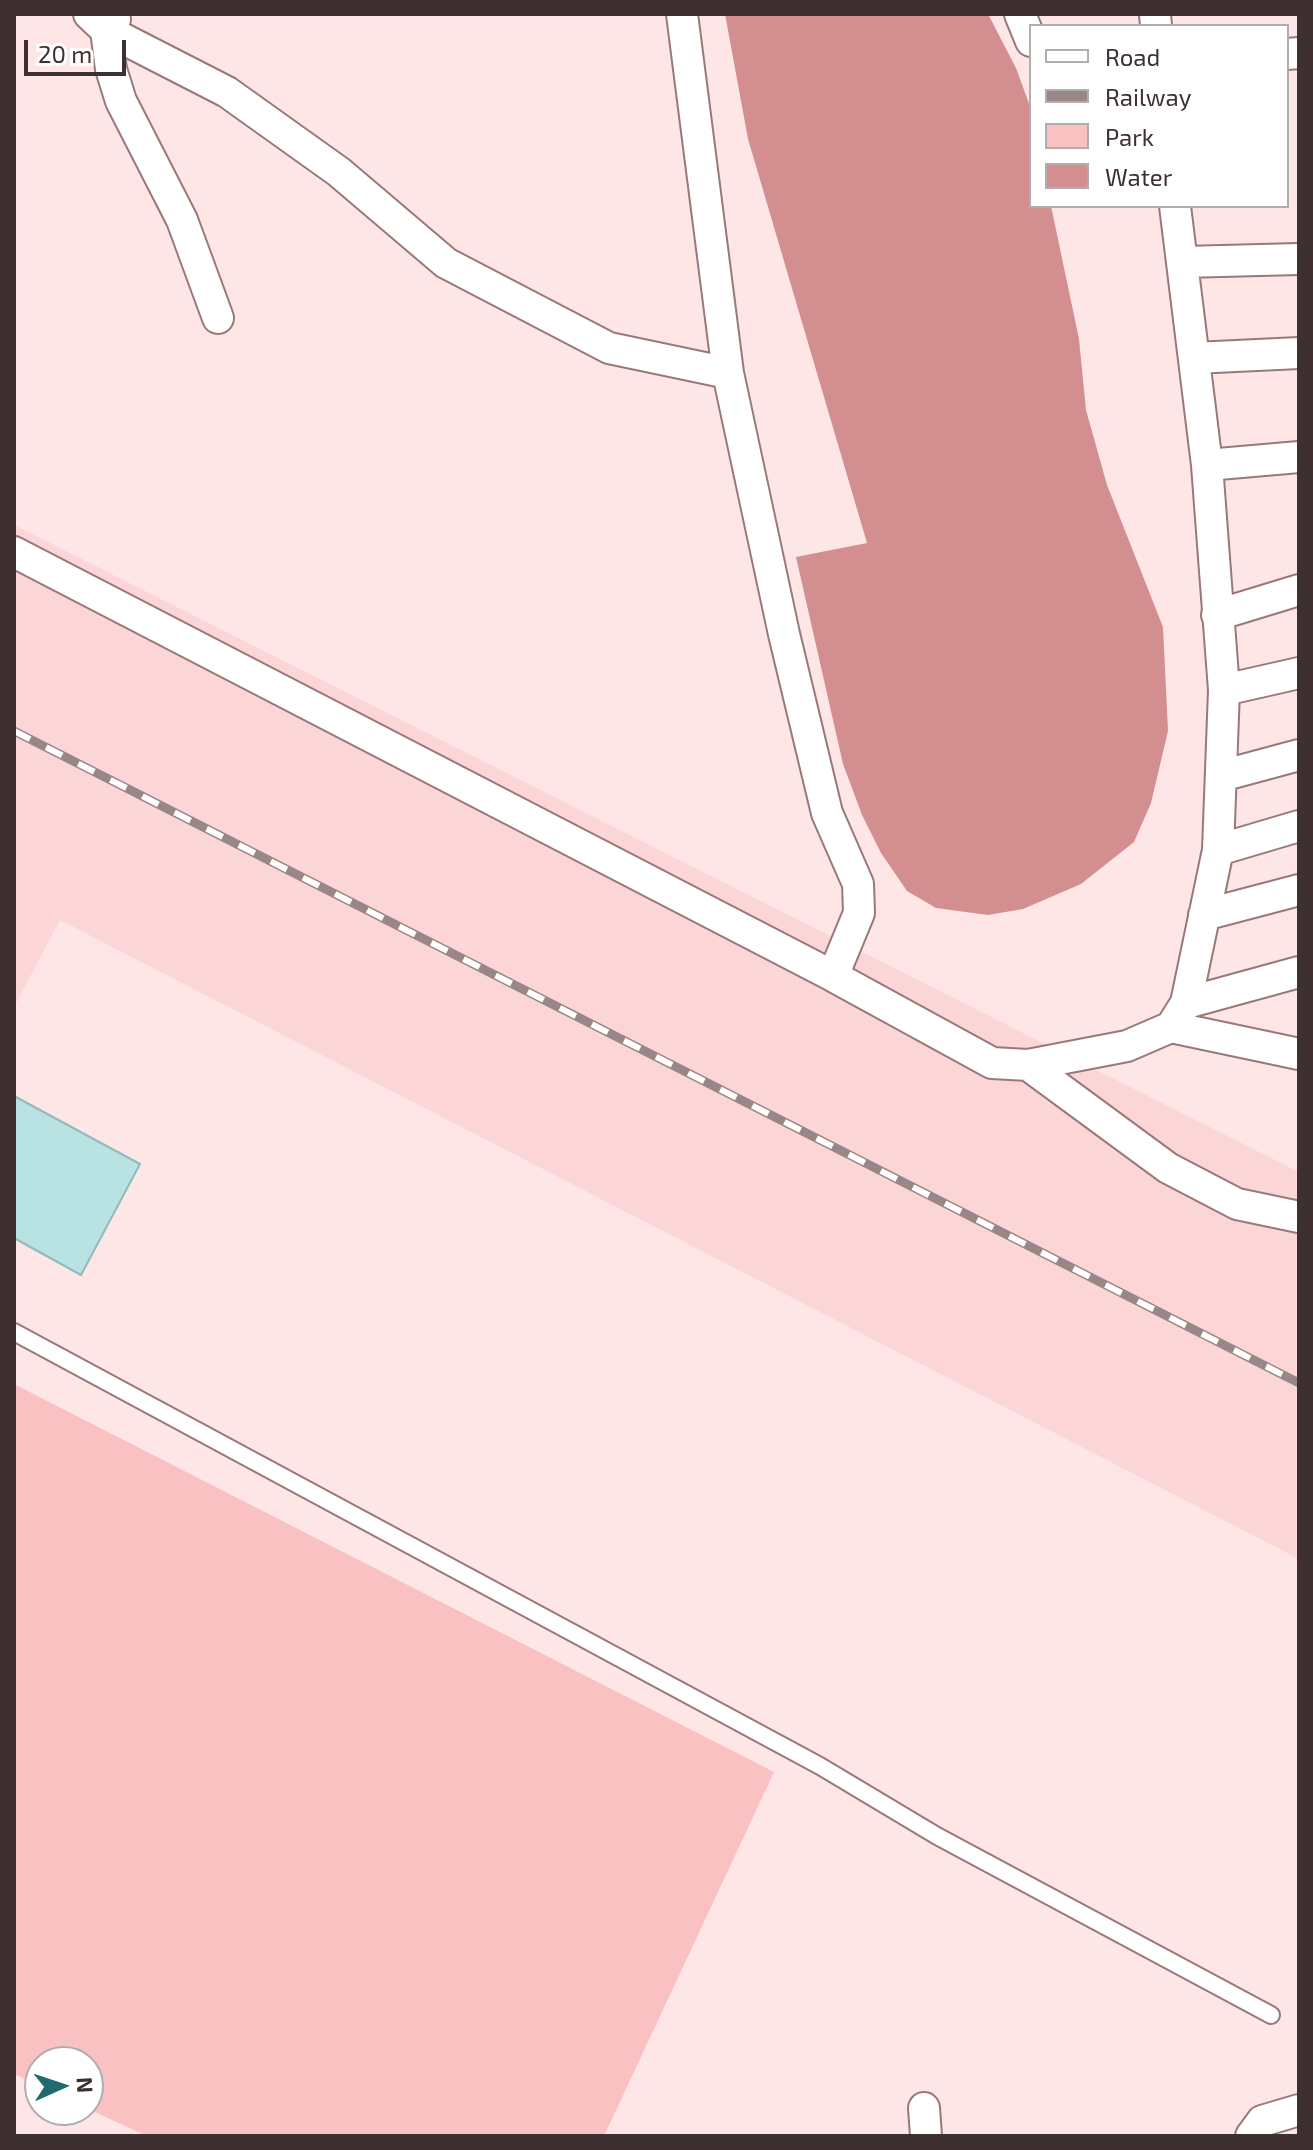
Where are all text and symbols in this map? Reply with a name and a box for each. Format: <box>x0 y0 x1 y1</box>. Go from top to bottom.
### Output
scale bar <box>28 24 130 74</box>
legend <box>1029 24 1289 208</box>
text: 20 m <box>38 39 92 68</box>
text: Road <box>1105 42 1160 71</box>
text: Railway <box>1105 82 1191 111</box>
text: Park <box>1105 122 1154 151</box>
text: Water <box>1105 162 1172 191</box>
north arrow <box>24 2046 104 2126</box>
text: N <box>73 2076 99 2093</box>

